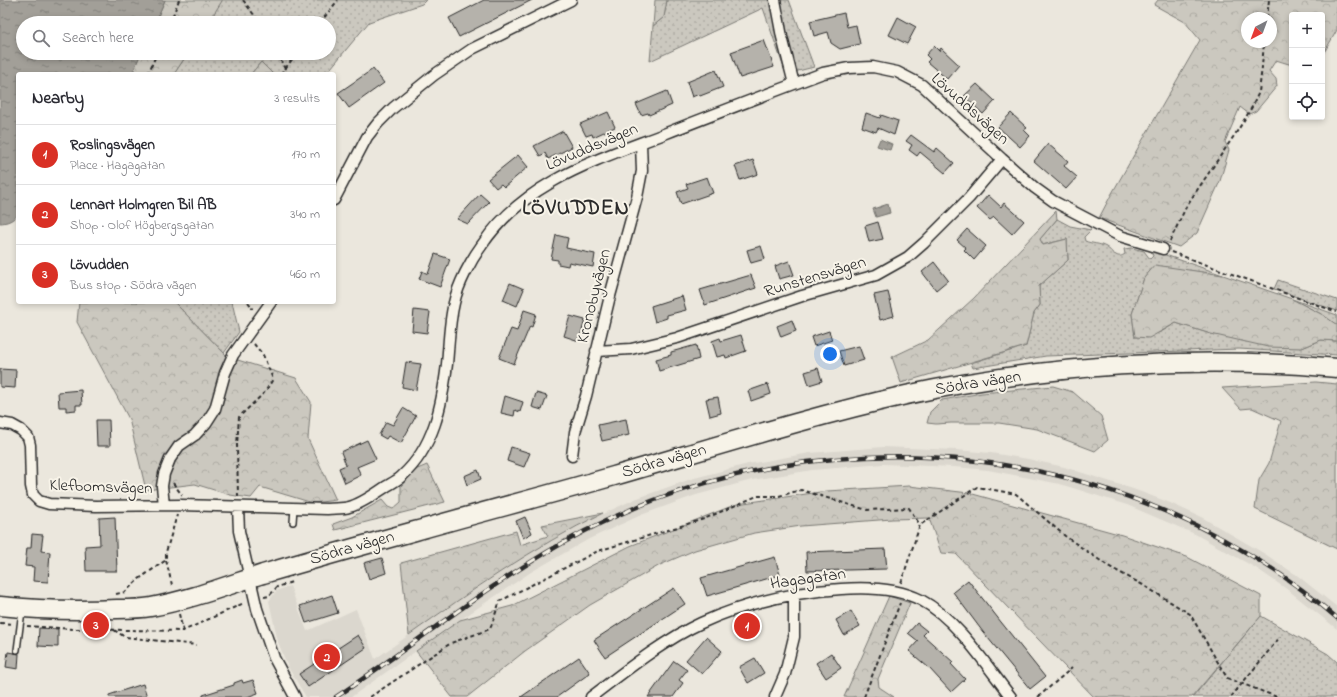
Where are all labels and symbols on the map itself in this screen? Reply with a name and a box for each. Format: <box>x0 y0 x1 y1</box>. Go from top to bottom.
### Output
north arrow <box>1241 12 1277 48</box>
street label: Lövuddsvägen <box>924 67 1015 153</box>
street label: Lövuddsvägen <box>542 116 643 179</box>
district label: LÖVUDDEN <box>522 194 630 224</box>
street label: Kronobyvägen <box>570 246 620 346</box>
street label: Runstensvägen <box>761 250 870 306</box>
your location <box>820 344 840 364</box>
street label: Södra vägen <box>933 364 1023 404</box>
street label: Södra vägen <box>619 437 710 487</box>
street label: Klefbomsvägen <box>49 473 153 503</box>
street label: Södra vägen <box>307 524 398 574</box>
street label: Hagagatan <box>769 561 848 599</box>
pin: 3 <box>83 610 109 640</box>
pin: 1 <box>734 611 760 641</box>
pin: 2 <box>314 642 340 672</box>

